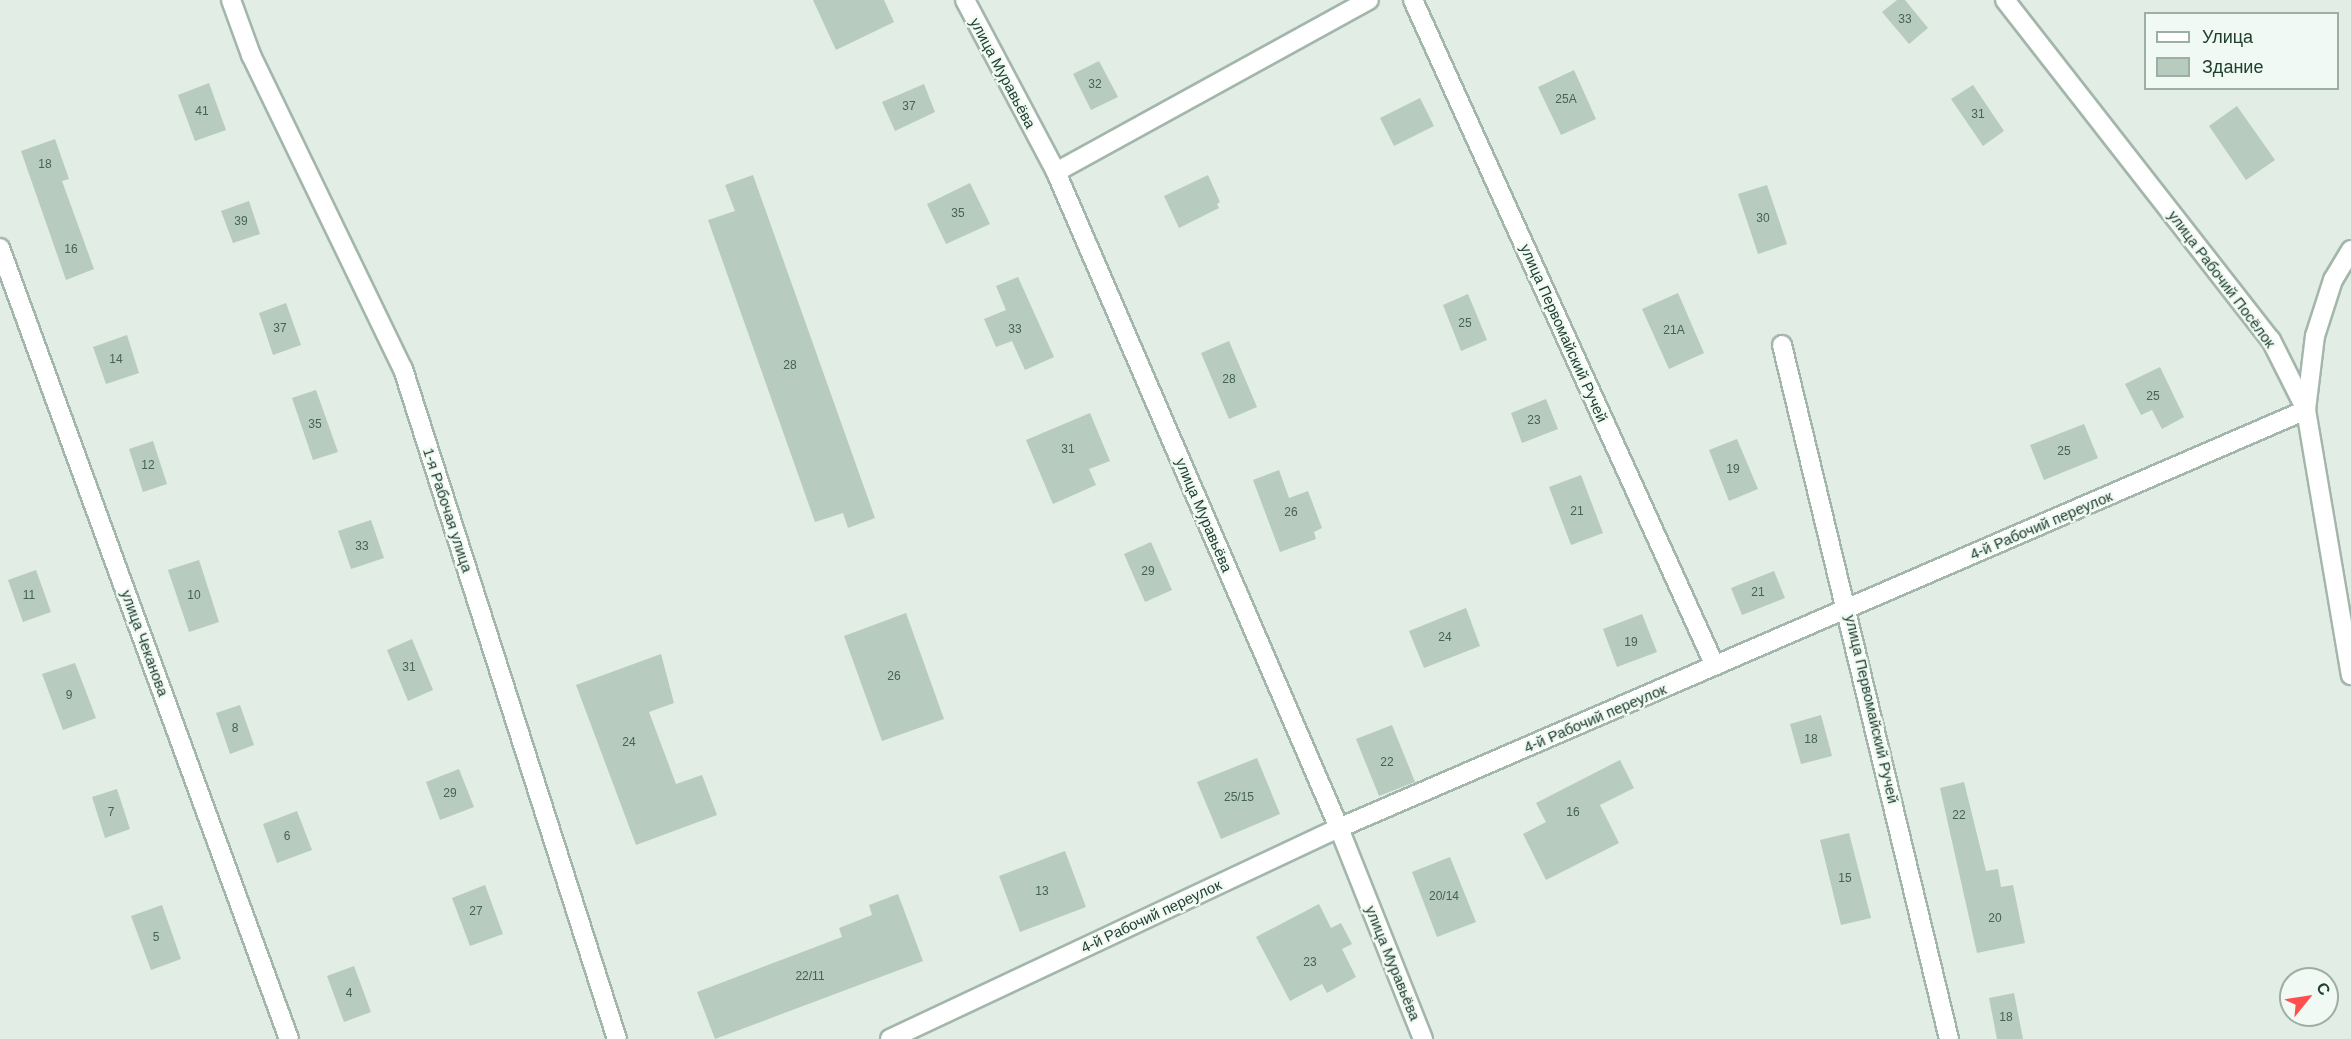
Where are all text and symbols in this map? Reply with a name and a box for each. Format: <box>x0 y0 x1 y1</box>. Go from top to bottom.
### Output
legend <box>2144 12 2339 90</box>
house number: 33 <box>1898 13 1912 27</box>
street label: улица Муравьёва <box>966 15 1040 131</box>
text: Улица <box>2202 27 2253 47</box>
text: Здание <box>2202 57 2263 77</box>
house number: 32 <box>1088 78 1102 92</box>
house number: 25А <box>1555 93 1577 107</box>
house number: 37 <box>902 100 916 114</box>
house number: 41 <box>195 105 209 119</box>
house number: 31 <box>1971 108 1985 122</box>
house number: 18 <box>38 158 52 172</box>
house number: 35 <box>951 207 965 221</box>
street label: улица Рабочий Посёлок <box>2164 207 2280 351</box>
house number: 30 <box>1756 212 1770 226</box>
house number: 39 <box>234 215 248 229</box>
street label: улица Первомайский Ручей <box>1517 241 1611 425</box>
house number: 16 <box>64 243 78 257</box>
house number: 25 <box>1458 317 1472 331</box>
house number: 37 <box>273 322 287 336</box>
house number: 33 <box>1008 323 1022 337</box>
house number: 21А <box>1663 324 1685 338</box>
house number: 14 <box>109 353 123 367</box>
house number: 28 <box>783 359 797 373</box>
house number: 28 <box>1222 373 1236 387</box>
house number: 25 <box>2146 390 2160 404</box>
house number: 23 <box>1527 414 1541 428</box>
house number: 35 <box>308 418 322 432</box>
house number: 31 <box>1061 443 1075 457</box>
house number: 25 <box>2057 445 2071 459</box>
street label: 1-я Рабочая улица <box>419 446 477 574</box>
street label: улица Муравьёва <box>1172 455 1236 575</box>
house number: 12 <box>141 459 155 473</box>
house number: 19 <box>1726 463 1740 477</box>
street label: 4-й Рабочий переулок <box>1967 487 2115 563</box>
house number: 21 <box>1570 505 1584 519</box>
house number: 26 <box>1284 506 1298 520</box>
house number: 33 <box>355 540 369 554</box>
house number: 29 <box>1141 565 1155 579</box>
house number: 21 <box>1751 586 1765 600</box>
street label: улица Чеканова <box>117 587 173 699</box>
house number: 11 <box>23 589 35 603</box>
house number: 10 <box>187 589 201 603</box>
street label: улица Первомайский Ручей <box>1842 613 1902 805</box>
house number: 24 <box>1438 631 1452 645</box>
house number: 19 <box>1624 636 1638 650</box>
house number: 31 <box>402 661 416 675</box>
house number: 26 <box>887 670 901 684</box>
street label: 4-й Рабочий переулок <box>1521 680 1669 756</box>
house number: 9 <box>66 689 72 703</box>
house number: 8 <box>232 722 238 736</box>
house number: 18 <box>1804 733 1818 747</box>
house number: 24 <box>622 736 636 750</box>
house number: 22 <box>1380 756 1394 770</box>
house number: 29 <box>443 787 457 801</box>
house number: 25/15 <box>1224 791 1254 805</box>
house number: 7 <box>108 806 114 820</box>
house number: 16 <box>1566 806 1580 820</box>
house number: 22 <box>1952 809 1966 823</box>
house number: 6 <box>284 830 290 844</box>
house number: 15 <box>1838 872 1852 886</box>
street label: 4-й Рабочий переулок <box>1078 876 1224 956</box>
house number: 13 <box>1035 885 1049 899</box>
house number: 20/14 <box>1429 890 1459 904</box>
street label: улица Муравьёва <box>1362 903 1424 1023</box>
house number: 27 <box>469 905 483 919</box>
house number: 20 <box>1988 912 2002 926</box>
house number: 5 <box>153 931 159 945</box>
house number: 23 <box>1303 956 1317 970</box>
north arrow <box>2279 967 2339 1027</box>
house number: 22/11 <box>795 970 825 984</box>
text: С <box>2313 979 2334 998</box>
house number: 4 <box>346 987 352 1001</box>
house number: 18 <box>1999 1011 2013 1025</box>

